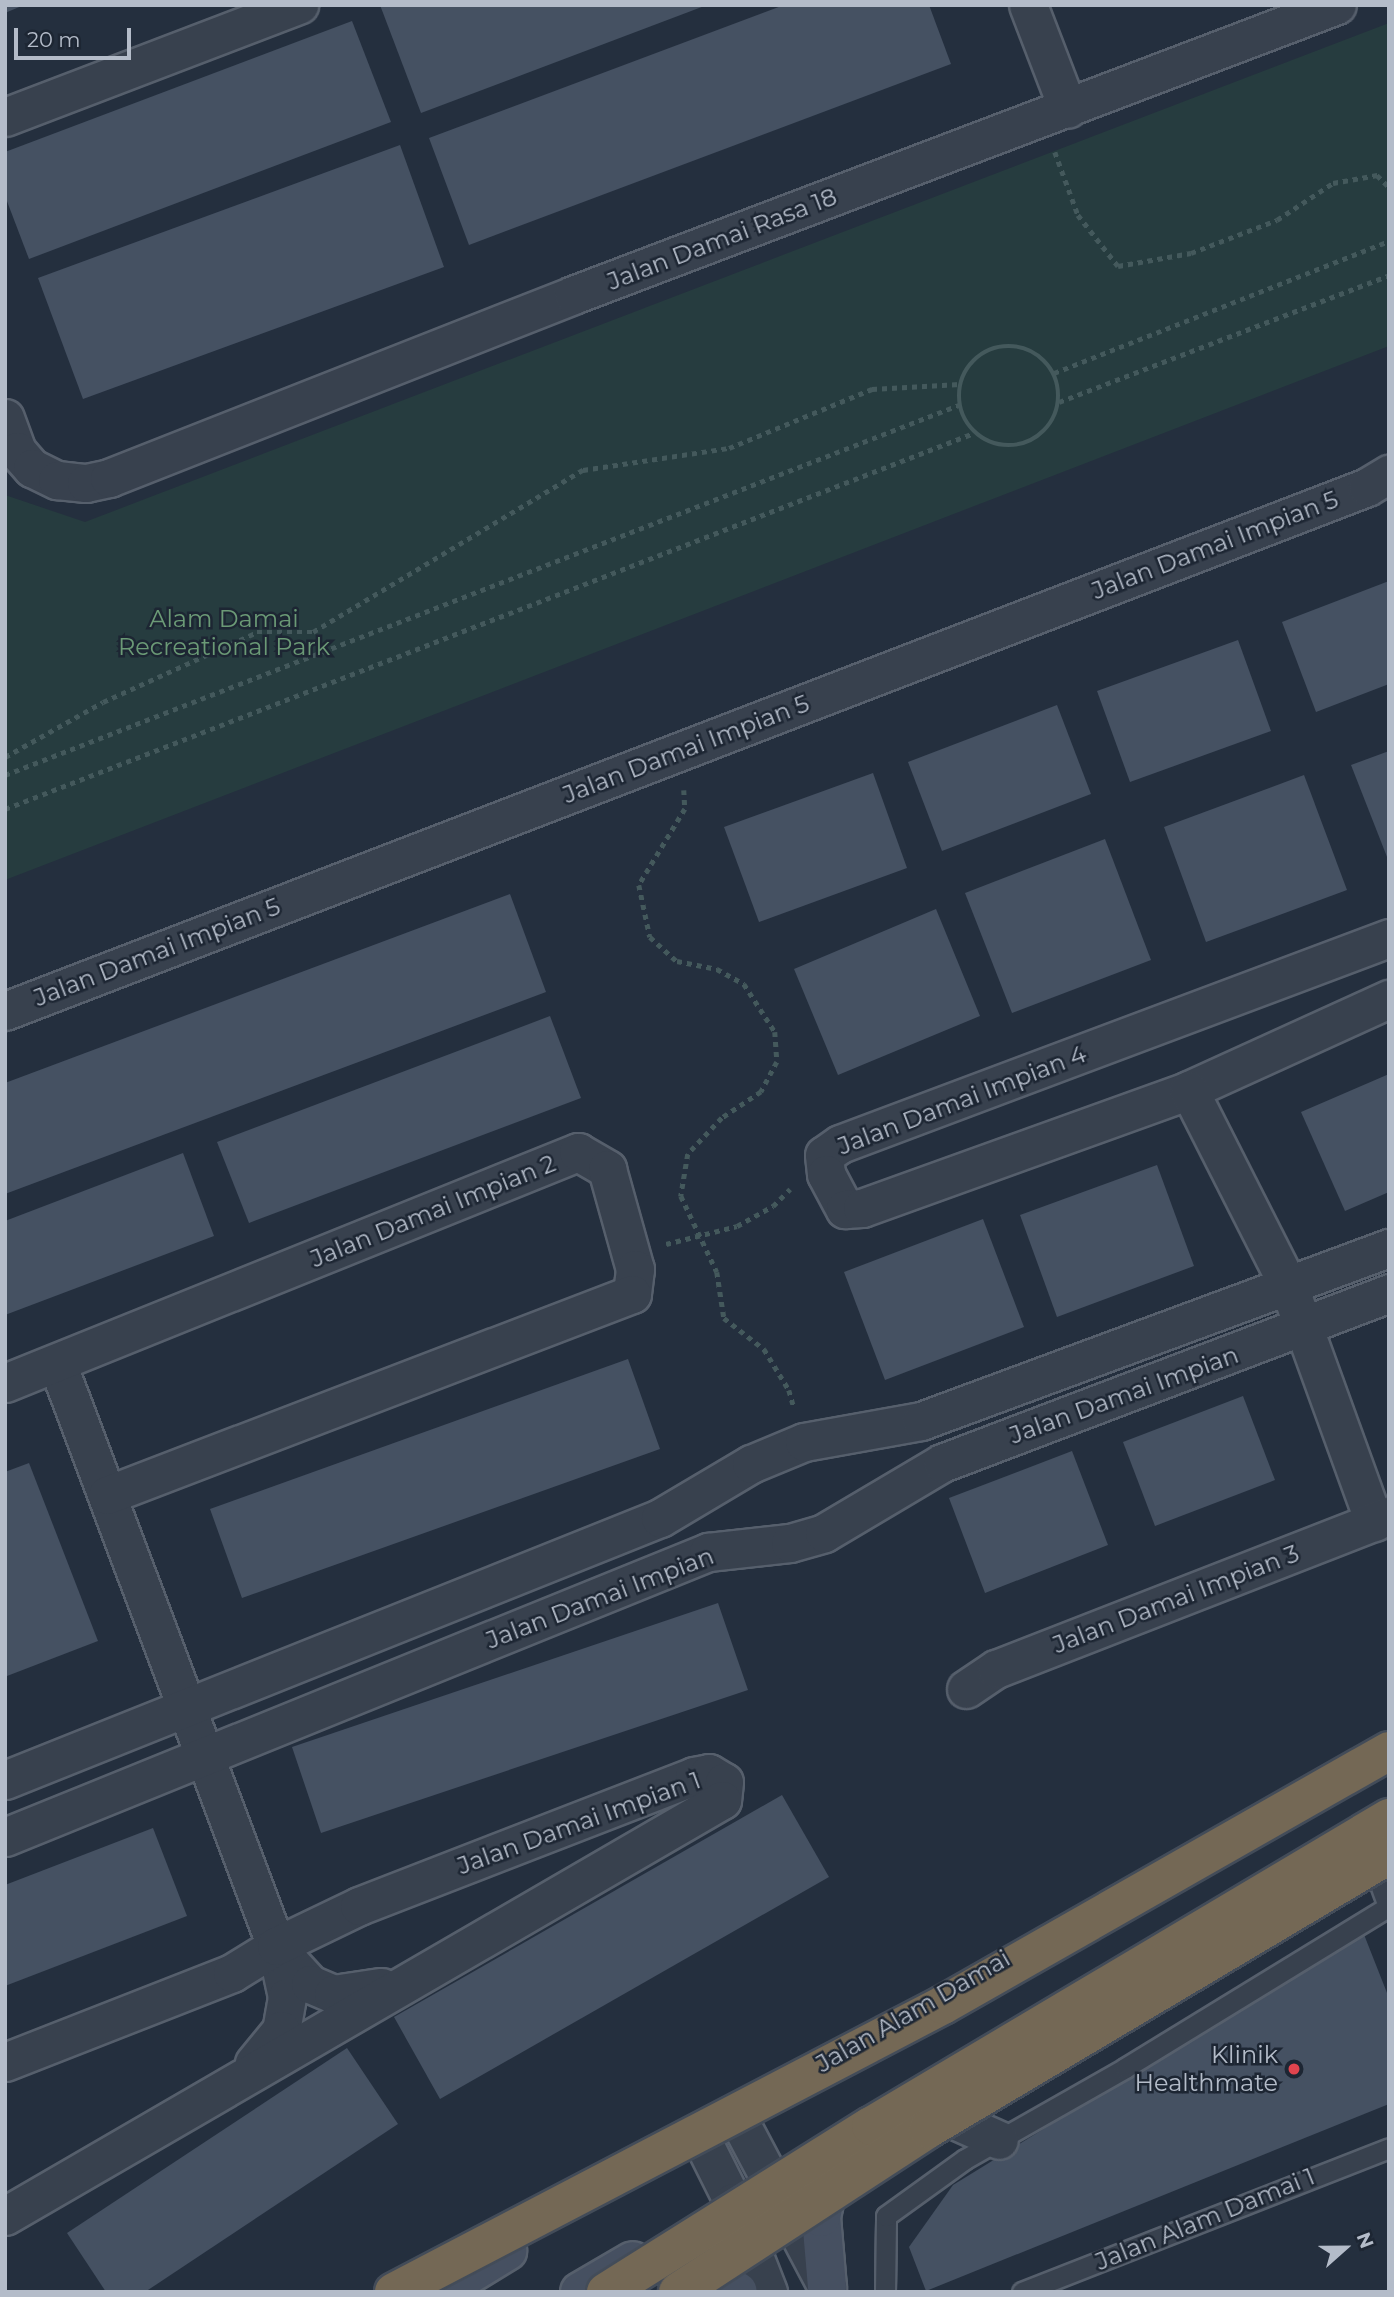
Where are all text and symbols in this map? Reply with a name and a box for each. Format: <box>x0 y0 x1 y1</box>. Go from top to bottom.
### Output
scale bar <box>18 14 135 58</box>
text: 20 m <box>27 27 81 52</box>
street label: Jalan Damai Rasa 18 <box>603 182 841 296</box>
street label: Jalan Damai Impian 5 <box>1088 485 1342 605</box>
park label: Alam Damai Recreational Park <box>118 605 330 661</box>
street label: Jalan Damai Impian 5 <box>559 689 813 809</box>
street label: Jalan Damai Impian 5 <box>30 892 284 1012</box>
street label: Jalan Damai Impian 4 <box>834 1039 1090 1161</box>
street label: Jalan Damai Impian 2 <box>306 1149 560 1273</box>
street label: Jalan Damai Impian <box>1006 1340 1242 1450</box>
street label: Jalan Damai Impian 3 <box>1049 1539 1303 1659</box>
street label: Jalan Damai Impian <box>482 1541 718 1655</box>
street label: Jalan Damai Impian 1 <box>454 1766 704 1880</box>
street label: Jalan Alam Damai <box>811 1944 1015 2078</box>
place label: Klinik Healthmate <box>1135 2041 1278 2097</box>
marker: Klinik Healthmate <box>1284 2059 1304 2079</box>
street label: Jalan Alam Damai 1 <box>1091 2162 1319 2276</box>
north arrow <box>1310 2213 1380 2283</box>
text: N <box>1352 2229 1379 2252</box>

